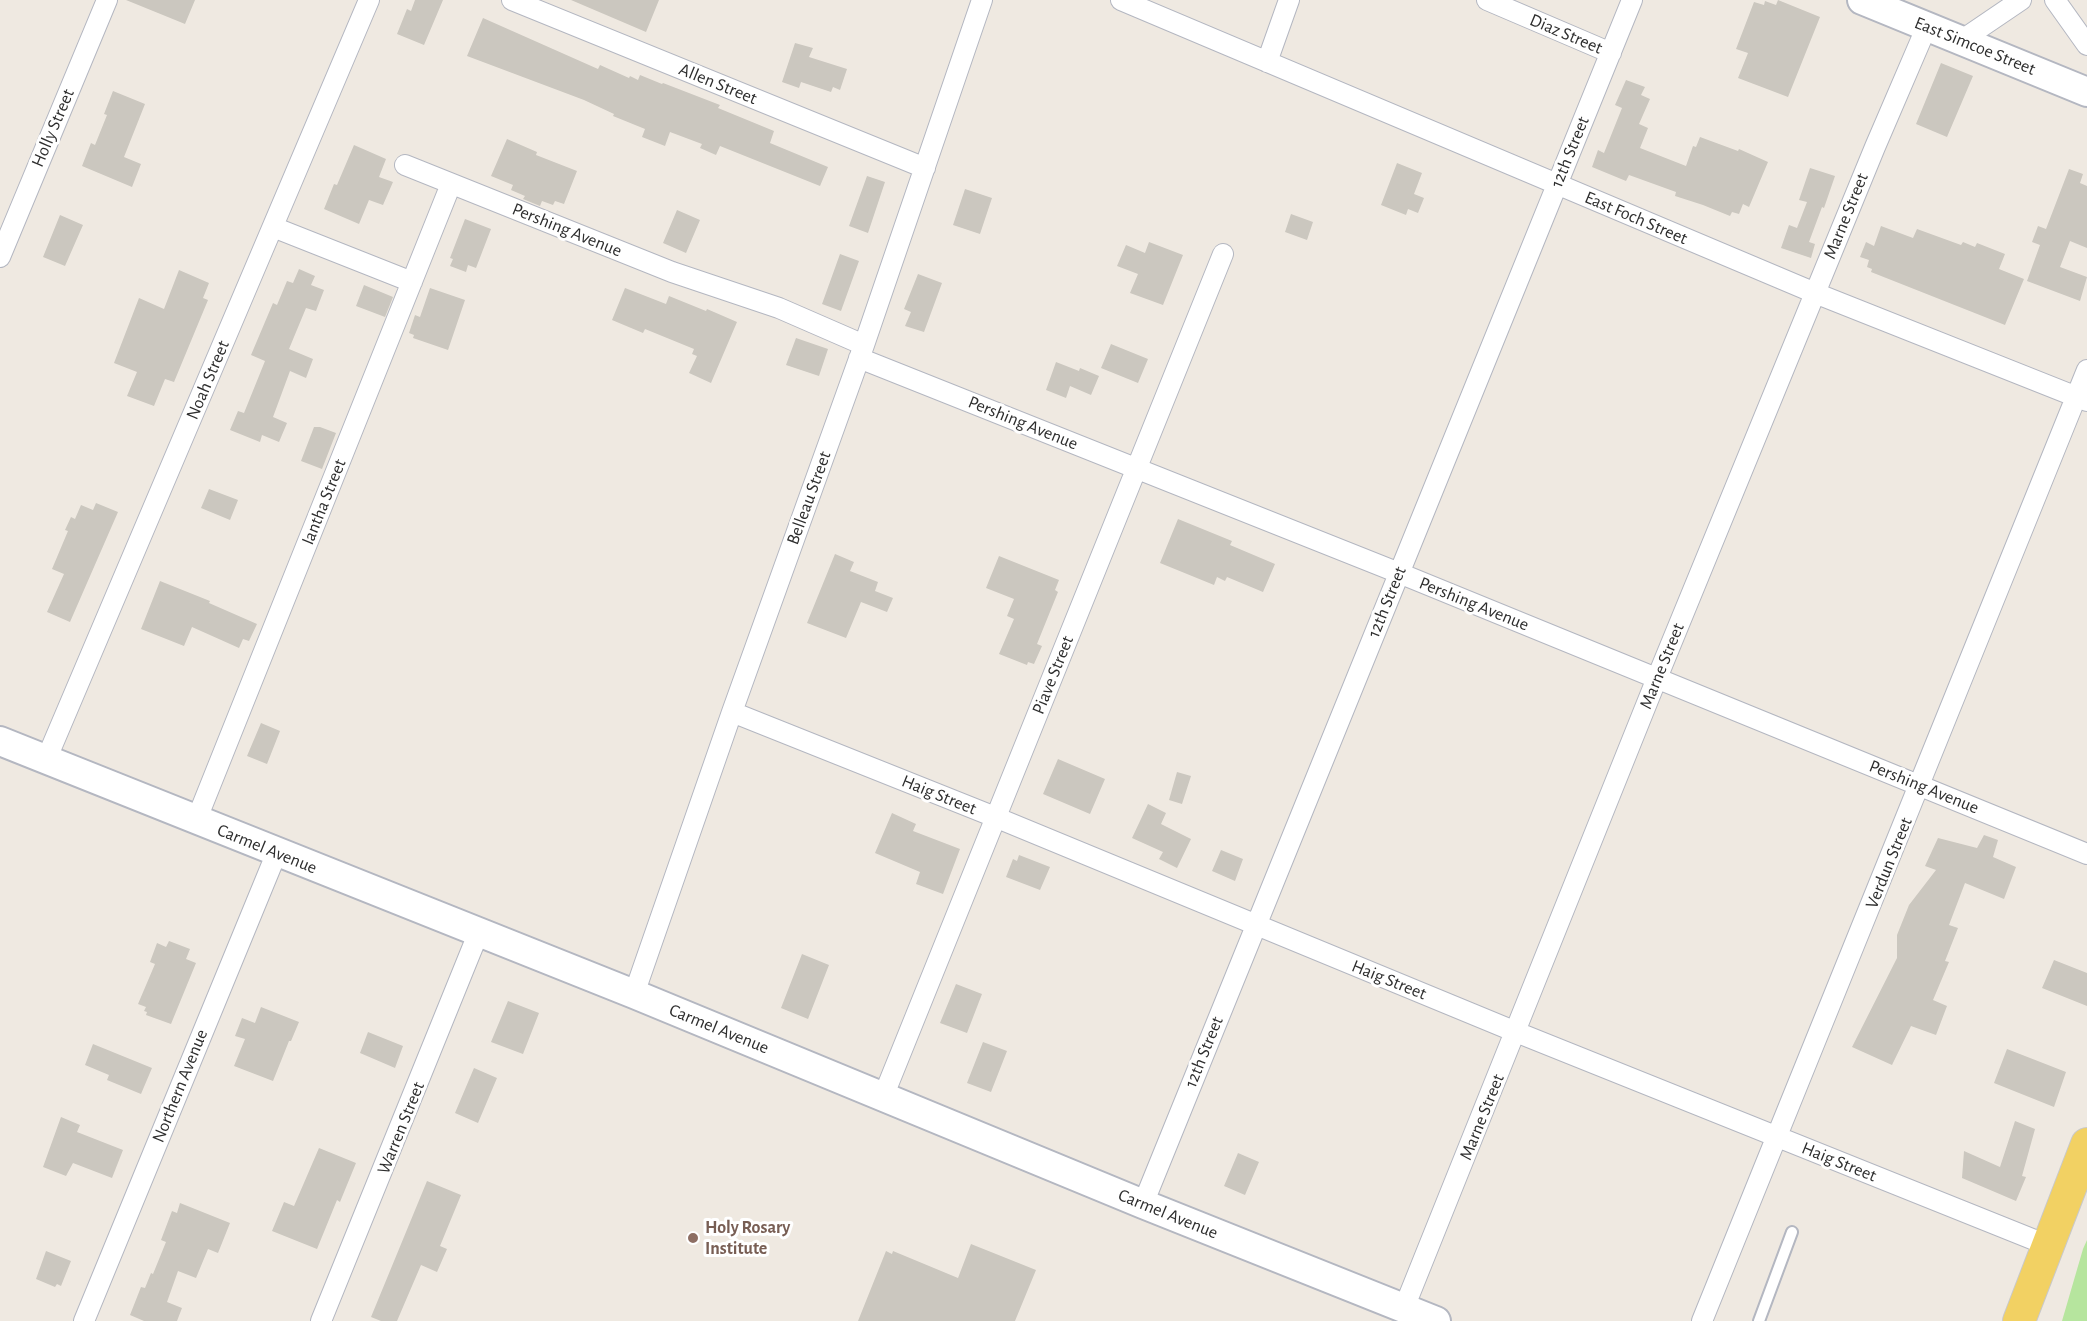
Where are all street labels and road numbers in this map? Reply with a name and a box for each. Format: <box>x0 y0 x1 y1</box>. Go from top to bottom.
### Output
street label: Diaz Street <box>1526 9 1606 59</box>
street label: East Simcoe Street <box>1911 12 2039 80</box>
street label: Allen Street <box>676 59 760 109</box>
street label: Holly Street <box>27 86 79 170</box>
street label: 12th Street <box>1546 113 1594 191</box>
street label: Marne Street <box>1819 170 1873 262</box>
street label: East Foch Street <box>1581 187 1691 249</box>
street label: Pershing Avenue <box>509 198 625 262</box>
street label: Noah Street <box>182 337 234 423</box>
street label: Pershing Avenue <box>965 391 1081 455</box>
street label: Belleau Street <box>782 448 836 548</box>
street label: Iantha Street <box>297 456 351 548</box>
street label: 12th Street <box>1363 563 1411 641</box>
street label: Pershing Avenue <box>1416 572 1532 636</box>
street label: Marne Street <box>1635 620 1689 712</box>
street label: Piave Street <box>1027 633 1079 717</box>
street label: Pershing Avenue <box>1866 755 1982 819</box>
street label: Haig Street <box>898 770 980 820</box>
street label: Verdun Street <box>1861 814 1917 912</box>
street label: Carmel Avenue <box>214 819 320 879</box>
street label: Haig Street <box>1348 955 1430 1005</box>
street label: Carmel Avenue <box>666 999 772 1059</box>
street label: 12th Street <box>1180 1013 1228 1091</box>
street label: Northern Avenue <box>147 1026 213 1146</box>
street label: Marne Street <box>1455 1071 1509 1163</box>
street label: Warren Street <box>373 1079 429 1177</box>
street label: Haig Street <box>1798 1137 1880 1187</box>
street label: Carmel Avenue <box>1115 1184 1221 1244</box>

